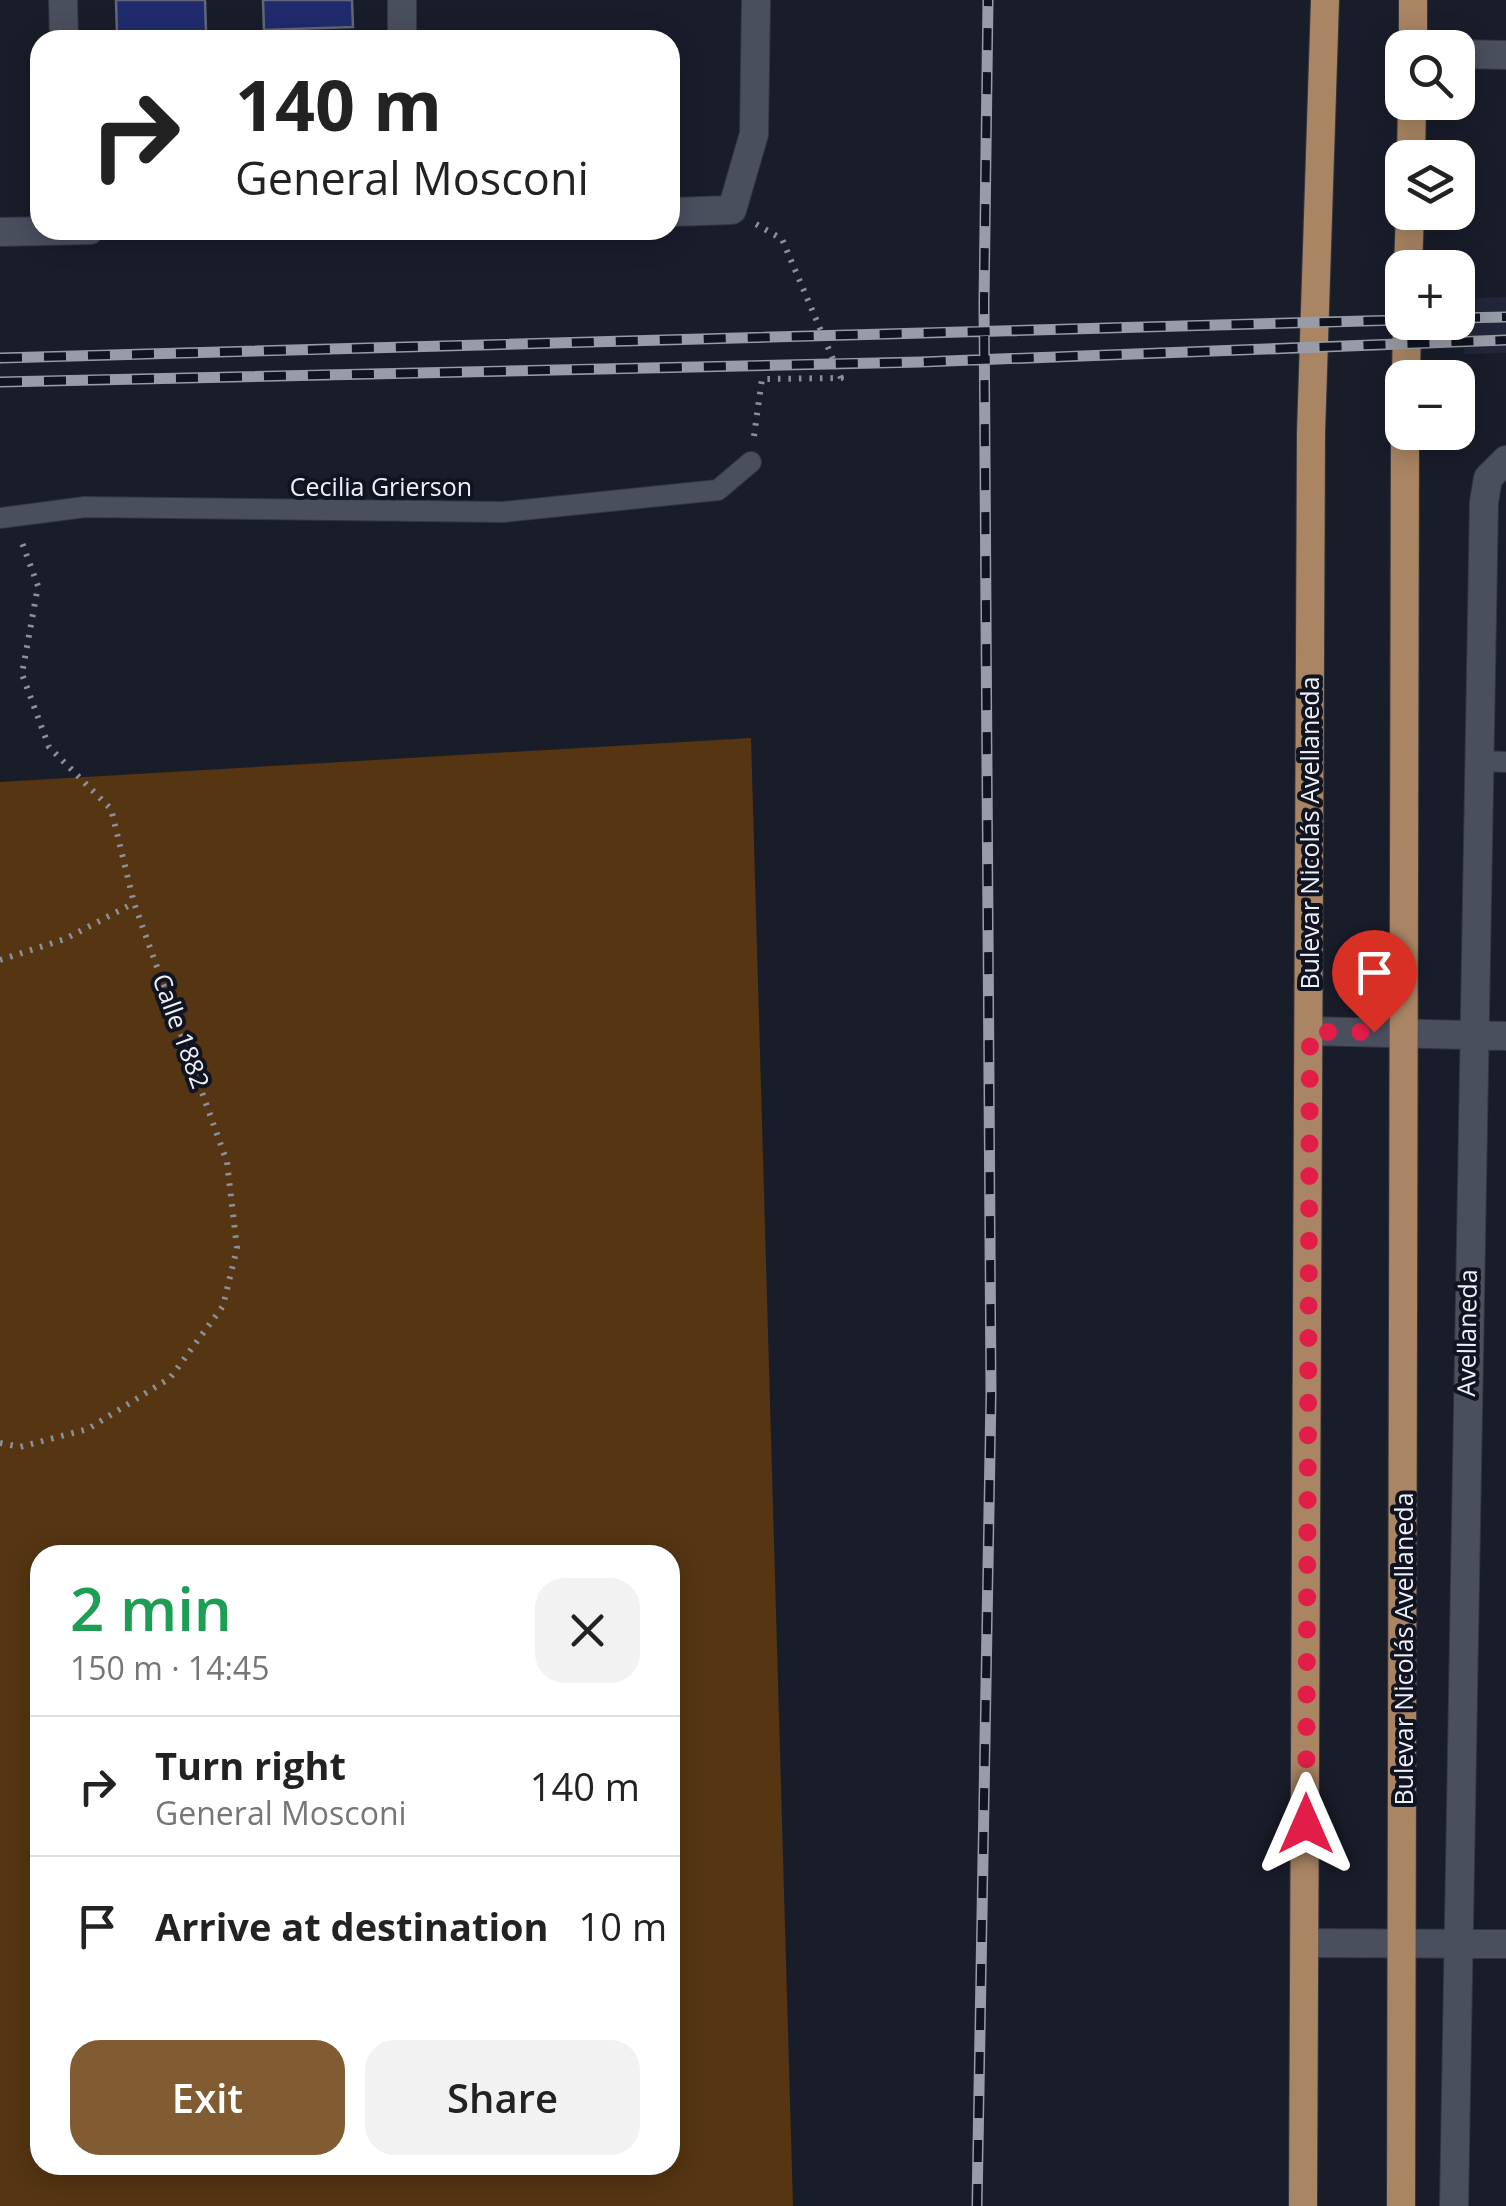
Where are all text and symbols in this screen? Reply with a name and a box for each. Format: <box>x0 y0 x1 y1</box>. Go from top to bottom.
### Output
map controls <box>1385 30 1475 450</box>
button: search <box>1385 30 1475 120</box>
text: 140 m <box>235 56 442 152</box>
icon: right <box>70 70 200 200</box>
button: layers <box>1385 140 1475 230</box>
text: General Mosconi <box>235 147 589 208</box>
button: + <box>1385 250 1475 340</box>
button: − <box>1385 360 1475 450</box>
street label: Cecilia Grierson <box>290 469 472 503</box>
street label: Bulevar Nicolás Avellaneda <box>1292 676 1326 990</box>
pin <box>1332 930 1417 1033</box>
icon: arrive <box>1347 945 1402 1000</box>
street label: Calle 1882 <box>145 968 218 1093</box>
street label: Avellaneda <box>1448 1269 1484 1397</box>
street label: Bulevar Nicolás Avellaneda <box>1386 1492 1420 1806</box>
text: 2 min <box>70 1567 232 1649</box>
button: close <box>535 1578 640 1683</box>
text: 150 m · 14:45 <box>70 1646 269 1689</box>
text: Turn right <box>155 1739 346 1791</box>
icon: right <box>70 1759 125 1814</box>
text: 140 m <box>530 1760 640 1812</box>
position arrow <box>1254 1772 1358 1876</box>
text: General Mosconi <box>155 1791 407 1834</box>
icon: arrive <box>70 1899 125 1954</box>
text: Arrive at destination <box>155 1900 549 1952</box>
text: 10 m <box>579 1900 667 1952</box>
button: Exit <box>70 2040 345 2155</box>
button: Share <box>365 2040 640 2155</box>

